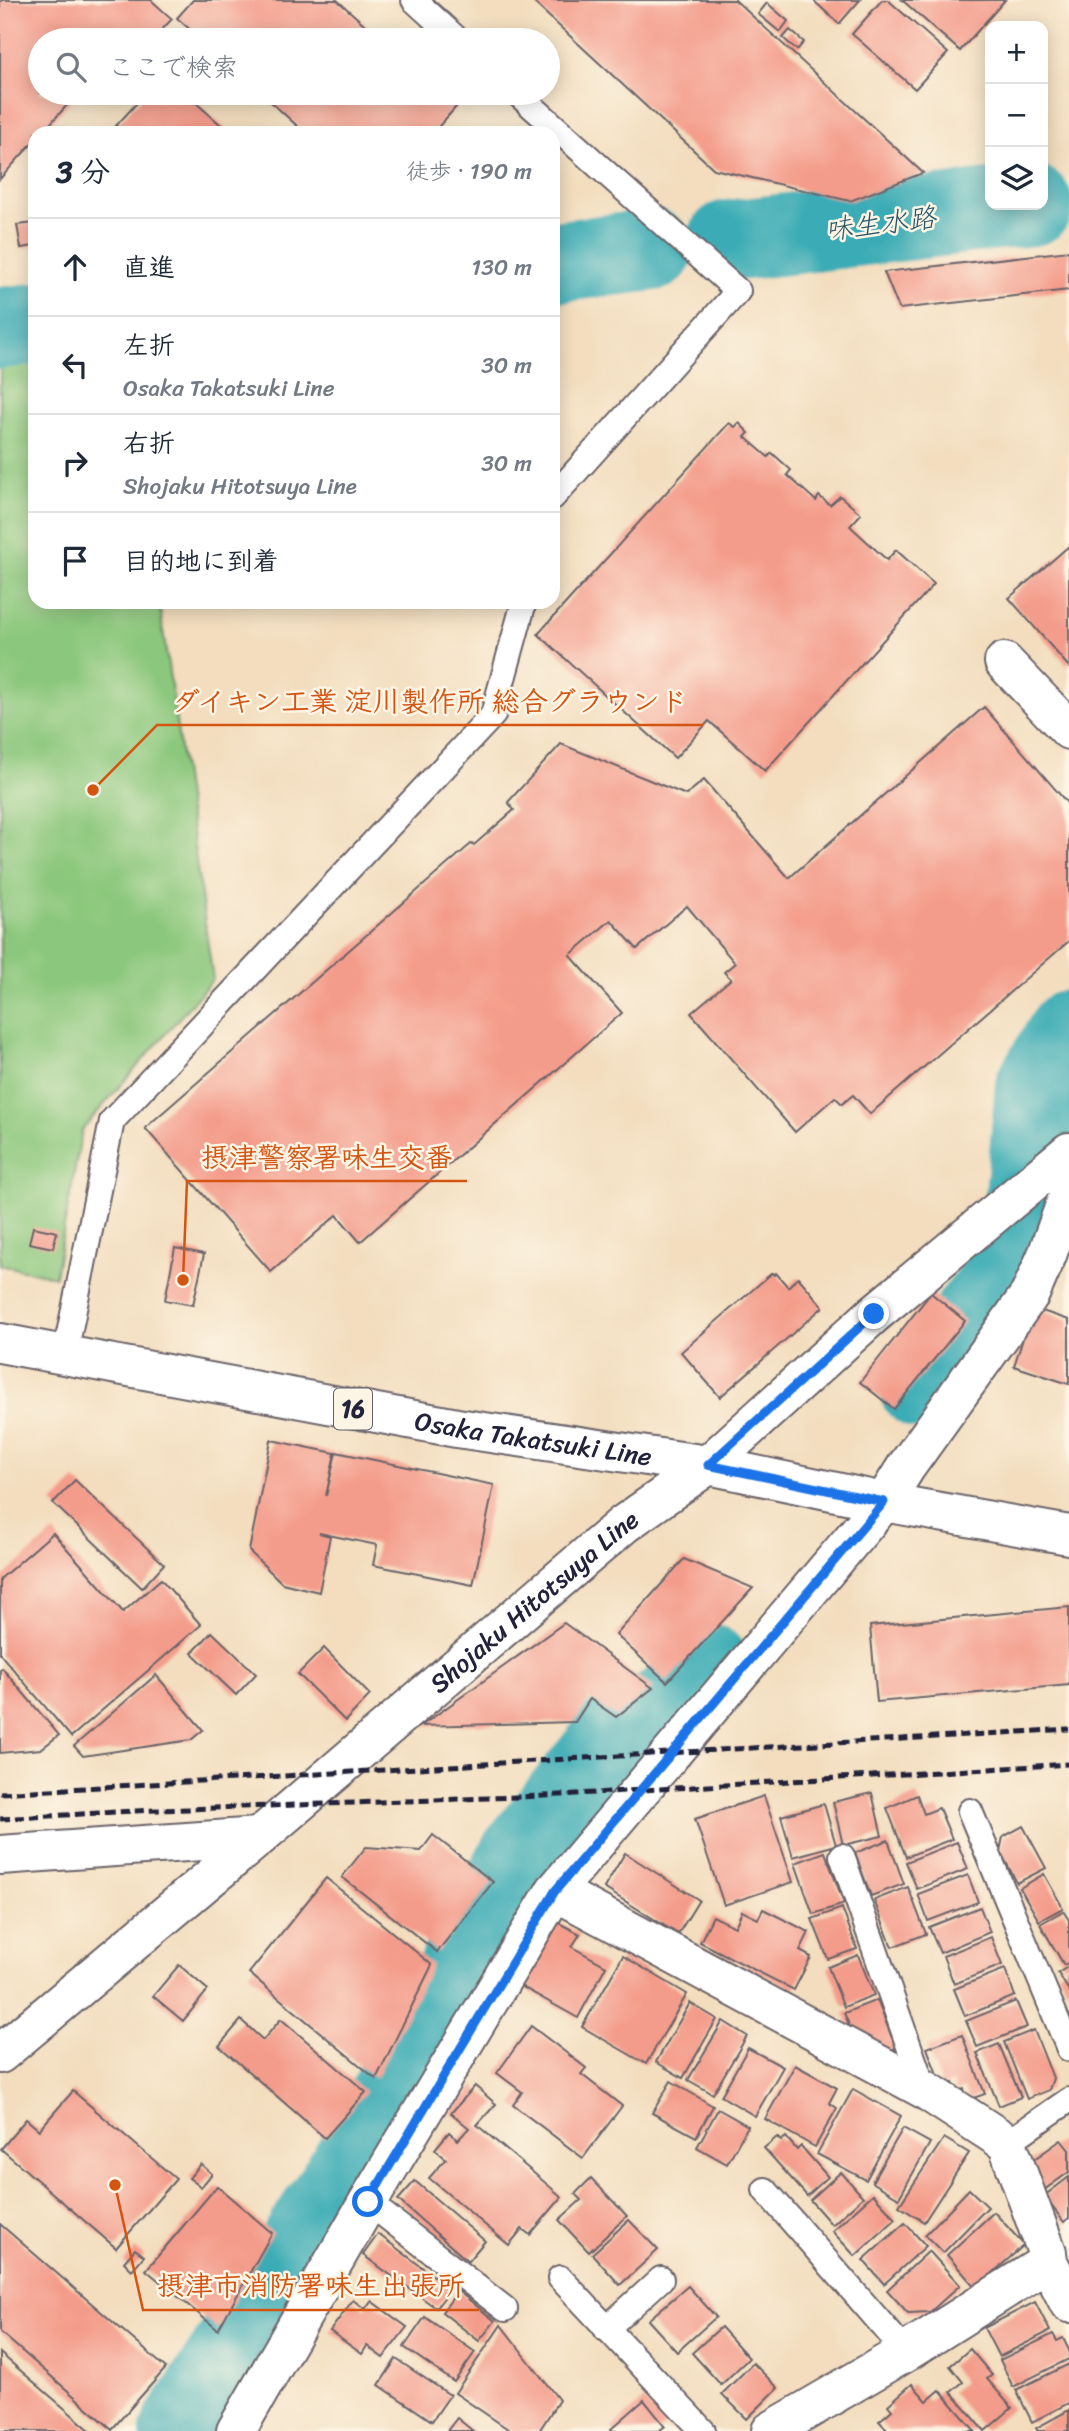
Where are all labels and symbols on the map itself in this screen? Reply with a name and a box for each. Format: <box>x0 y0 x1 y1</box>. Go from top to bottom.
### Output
water label: 味生水路 <box>821 192 941 255</box>
callout: ダイキン工業 淀川製作所 総合グラウンド <box>157 676 703 725</box>
text: ダイキン工業 淀川製作所 総合グラウンド <box>172 677 688 726</box>
callout: 摂津警察署味生交番 <box>187 1132 467 1181</box>
text: 摂津警察署味生交番 <box>201 1133 453 1182</box>
route end <box>858 1298 889 1329</box>
road number: 16 <box>334 1388 372 1429</box>
street label: Osaka Takatsuki Line <box>411 1398 655 1479</box>
street label: Shojaku Hitotsuya Line <box>419 1497 649 1705</box>
route start <box>352 2186 383 2217</box>
callout: 摂津市消防署味生出張所 <box>143 2261 479 2310</box>
text: 摂津市消防署味生出張所 <box>157 2261 465 2310</box>

